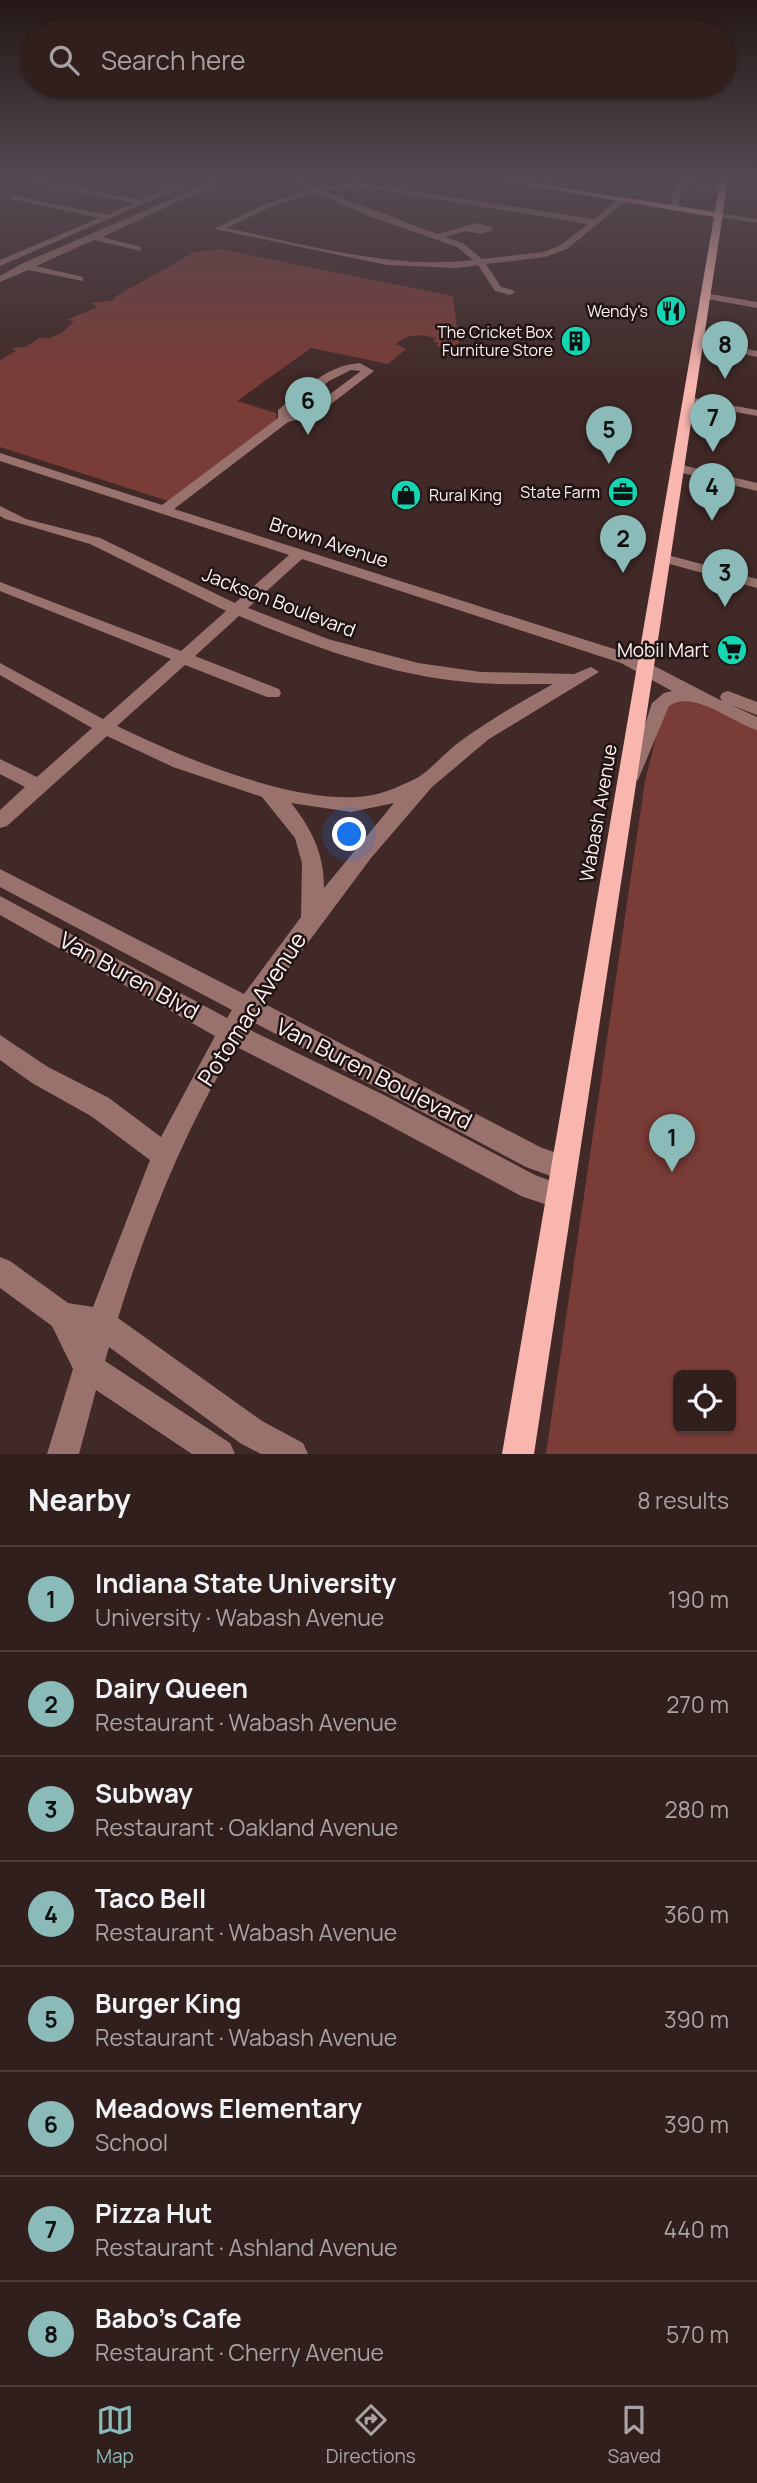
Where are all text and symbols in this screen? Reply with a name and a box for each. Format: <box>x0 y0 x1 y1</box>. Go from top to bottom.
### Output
search box <box>21 21 736 98</box>
icon: search <box>45 41 83 79</box>
text: Search here <box>101 42 246 78</box>
restaurant icon: Wendy's <box>654 294 688 328</box>
place label: Wendy's <box>587 300 648 322</box>
place label: The Cricket Box Furniture Store <box>437 321 554 361</box>
pin: 8 <box>702 321 748 379</box>
building icon: The Cricket Box Furniture Store <box>559 324 593 358</box>
pin: 6 <box>285 377 331 435</box>
pin: 7 <box>690 394 736 452</box>
pin: 5 <box>586 406 632 464</box>
pin: 4 <box>689 463 735 521</box>
office icon: State Farm <box>606 475 640 509</box>
shop icon: Rural King <box>389 478 423 512</box>
place label: State Farm <box>520 481 600 503</box>
place label: Rural King <box>429 484 502 506</box>
street label: Brown Avenue <box>266 510 392 574</box>
pin: 2 <box>600 515 646 573</box>
pin: 3 <box>702 549 748 607</box>
street label: Jackson Boulevard <box>199 561 359 643</box>
supermarket icon: Mobil Mart <box>715 633 749 667</box>
place label: Mobil Mart <box>617 637 709 663</box>
street label: Wabash Avenue <box>573 742 623 884</box>
your location <box>332 817 366 851</box>
street label: Van Buren Blvd <box>54 923 205 1027</box>
street label: Potomac Avenue <box>189 925 313 1092</box>
street label: Van Buren Boulevard <box>271 1010 478 1136</box>
pin: 1 <box>649 1114 695 1172</box>
map controls <box>673 1370 736 1433</box>
button: locate <box>673 1370 736 1433</box>
text: Nearby <box>28 1479 131 1520</box>
text: 8 results <box>637 1484 729 1516</box>
text: Indiana State University <box>95 1565 396 1601</box>
text: 1 <box>46 1583 56 1615</box>
text: 190 m <box>668 1583 729 1615</box>
text: University · Wabash Avenue <box>95 1601 384 1633</box>
text: Dairy Queen <box>95 1670 248 1706</box>
text: 2 <box>44 1688 58 1720</box>
text: 270 m <box>666 1688 729 1720</box>
text: Restaurant · Wabash Avenue <box>95 1706 397 1738</box>
text: Subway <box>95 1775 193 1811</box>
text: 3 <box>44 1793 58 1825</box>
text: 280 m <box>664 1793 729 1825</box>
text: Restaurant · Oakland Avenue <box>95 1811 398 1843</box>
text: Taco Bell <box>95 1880 206 1916</box>
text: 4 <box>44 1898 58 1930</box>
text: 360 m <box>664 1898 729 1930</box>
text: Restaurant · Wabash Avenue <box>95 1916 397 1948</box>
text: Burger King <box>95 1985 241 2021</box>
text: 5 <box>44 2003 58 2035</box>
text: 390 m <box>664 2003 729 2035</box>
text: Restaurant · Wabash Avenue <box>95 2021 397 2053</box>
text: Meadows Elementary <box>95 2090 362 2126</box>
text: 6 <box>44 2108 58 2140</box>
text: 390 m <box>664 2108 729 2140</box>
text: School <box>95 2126 168 2158</box>
text: Pizza Hut <box>95 2195 212 2231</box>
text: 7 <box>45 2213 57 2245</box>
text: 440 m <box>664 2213 729 2245</box>
text: Restaurant · Ashland Avenue <box>95 2231 398 2263</box>
text: Babo's Cafe <box>95 2300 242 2336</box>
text: 8 <box>44 2318 58 2350</box>
text: 570 m <box>666 2318 729 2350</box>
text: Restaurant · Cherry Avenue <box>95 2336 384 2368</box>
tab: Map <box>96 2401 134 2469</box>
tab: Directions <box>326 2401 416 2469</box>
tab: Saved <box>608 2401 661 2469</box>

